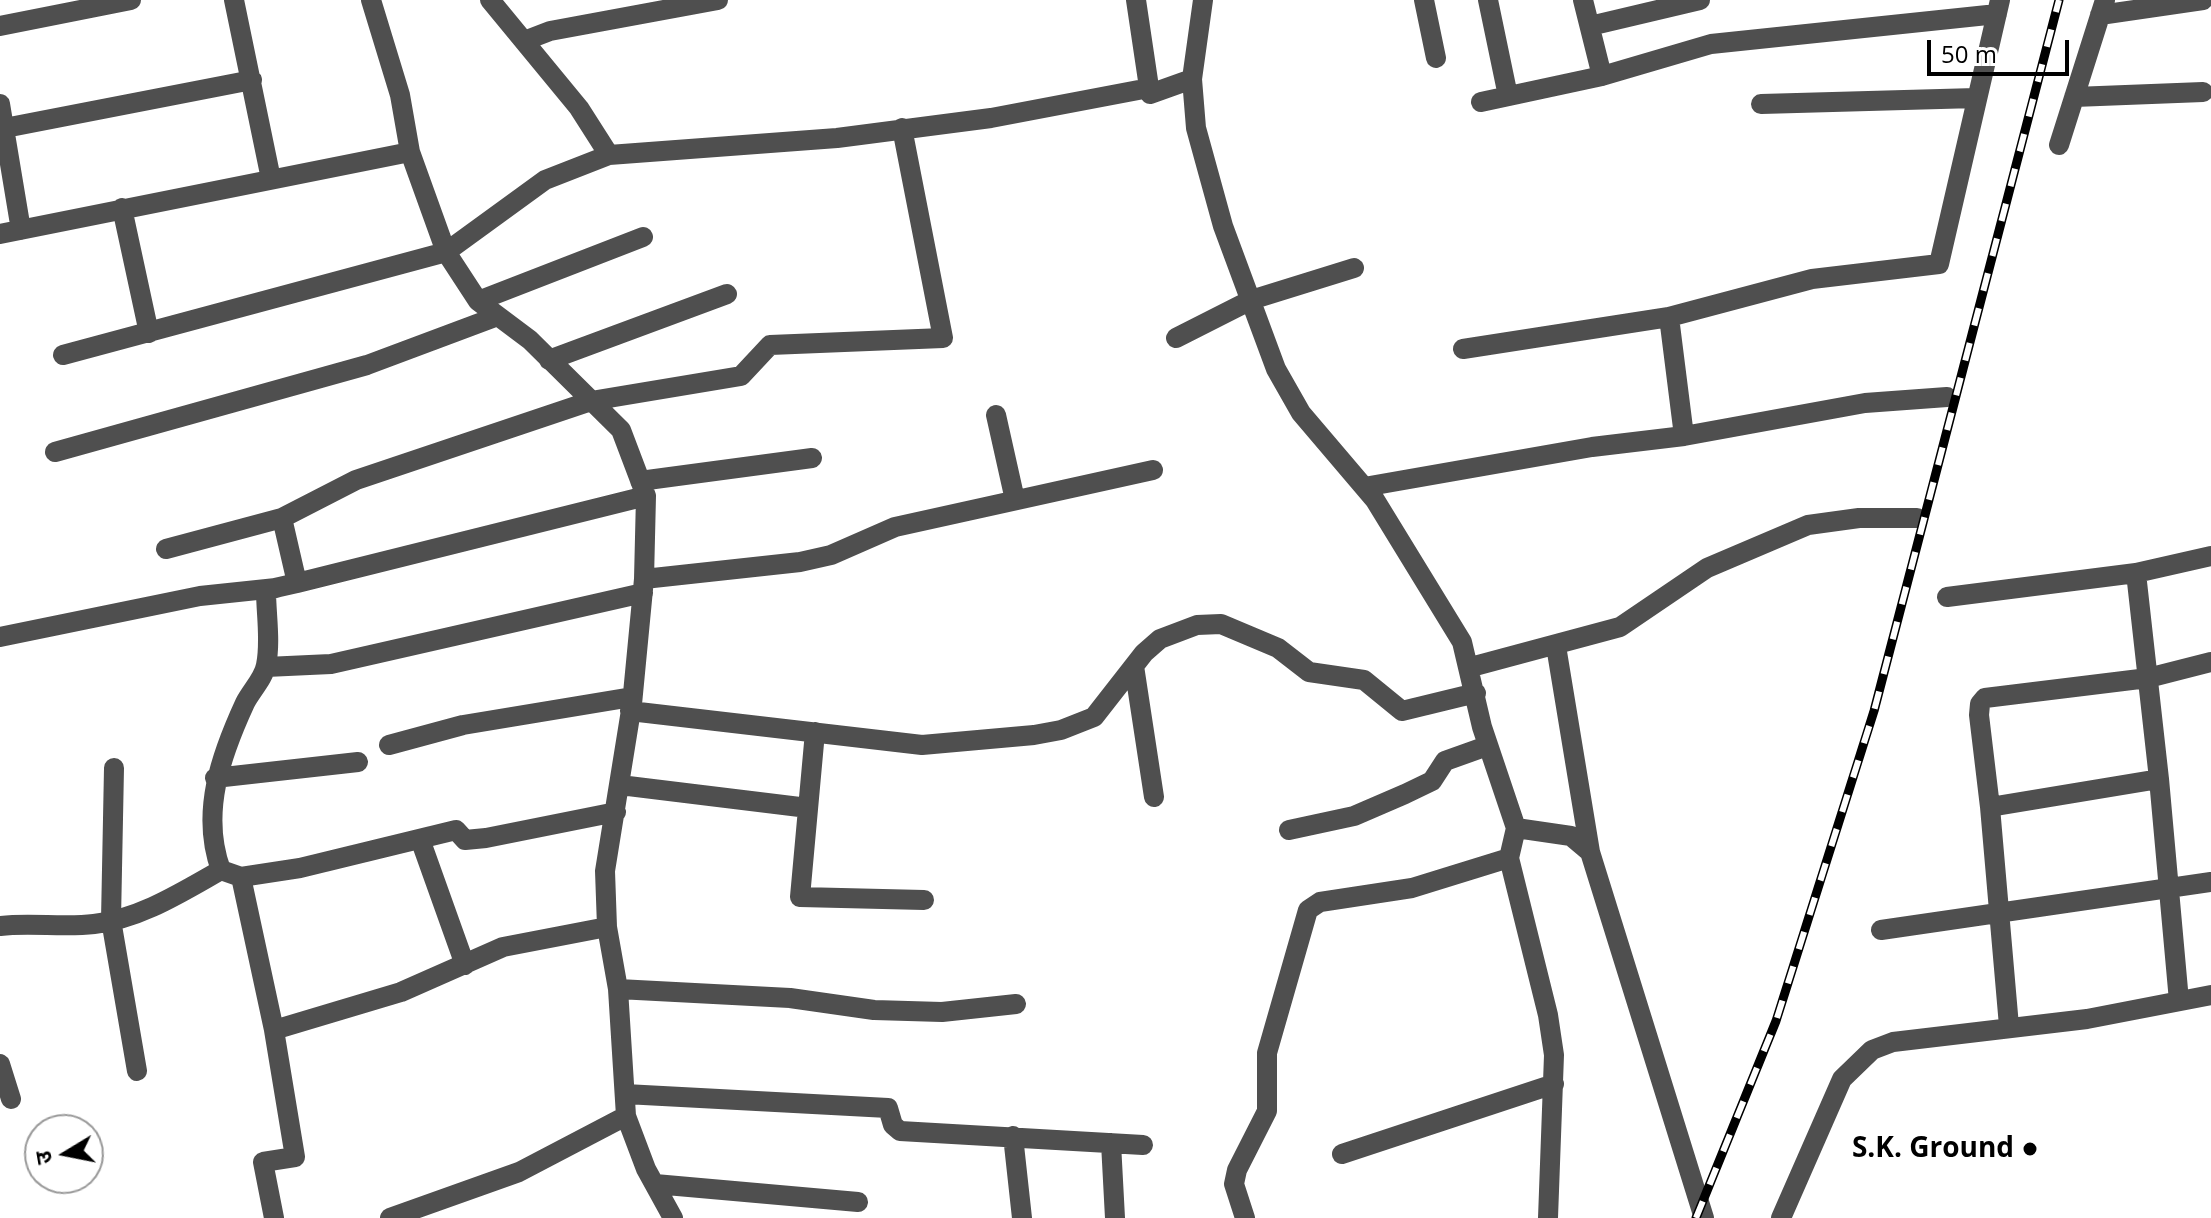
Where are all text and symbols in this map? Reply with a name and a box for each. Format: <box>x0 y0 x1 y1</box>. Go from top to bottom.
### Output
scale bar <box>1931 24 2073 74</box>
text: 50 m <box>1941 37 1997 70</box>
north arrow <box>24 1114 104 1194</box>
place label: S.K. Ground <box>1852 1132 2014 1166</box>
marker: S.K. Ground <box>2021 1140 2039 1158</box>
text: उ <box>26 1149 58 1167</box>

